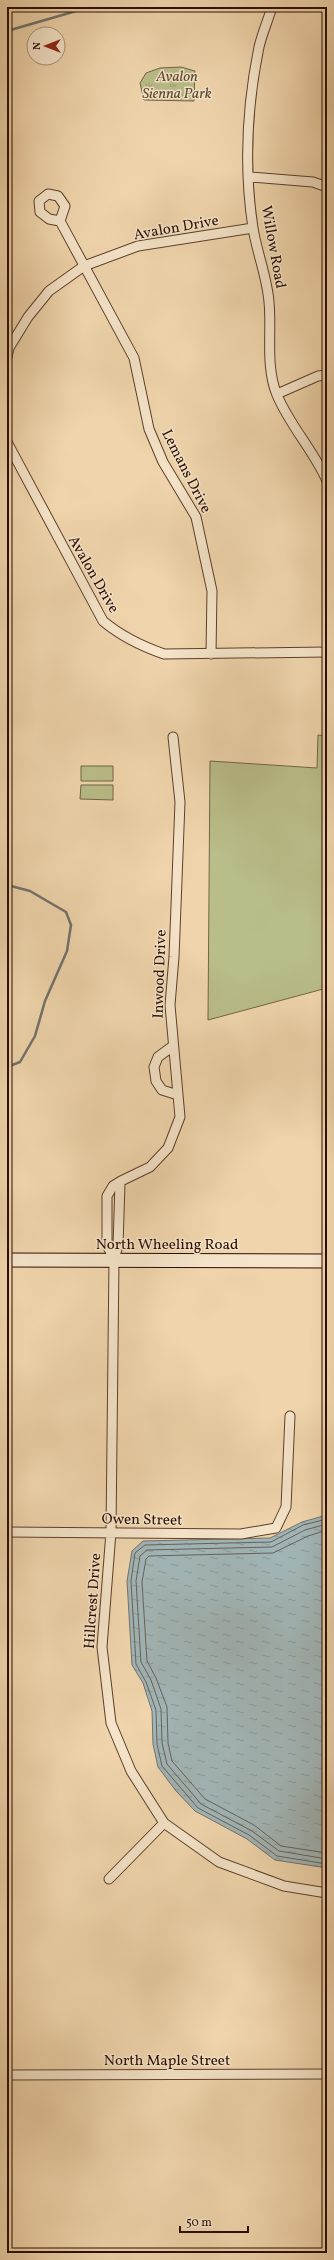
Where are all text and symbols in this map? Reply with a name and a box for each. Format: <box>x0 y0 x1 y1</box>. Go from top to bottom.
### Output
north arrow <box>26 26 66 66</box>
text: N <box>30 42 45 50</box>
park label: Avalon Sienna Park <box>142 67 212 105</box>
street label: Willow Road <box>255 204 290 290</box>
street label: Avalon Drive <box>132 211 220 246</box>
street label: Lemans Drive <box>156 426 216 517</box>
street label: Avalon Drive <box>62 532 123 617</box>
street label: Inwood Drive <box>148 929 173 1019</box>
street label: North Wheeling Road <box>96 1235 238 1256</box>
street label: Owen Street <box>101 1509 183 1532</box>
street label: Hillcrest Drive <box>80 1552 107 1650</box>
street label: North Maple Street <box>104 2051 230 2072</box>
scale bar <box>180 2208 248 2234</box>
text: 50 m <box>186 2215 212 2231</box>

